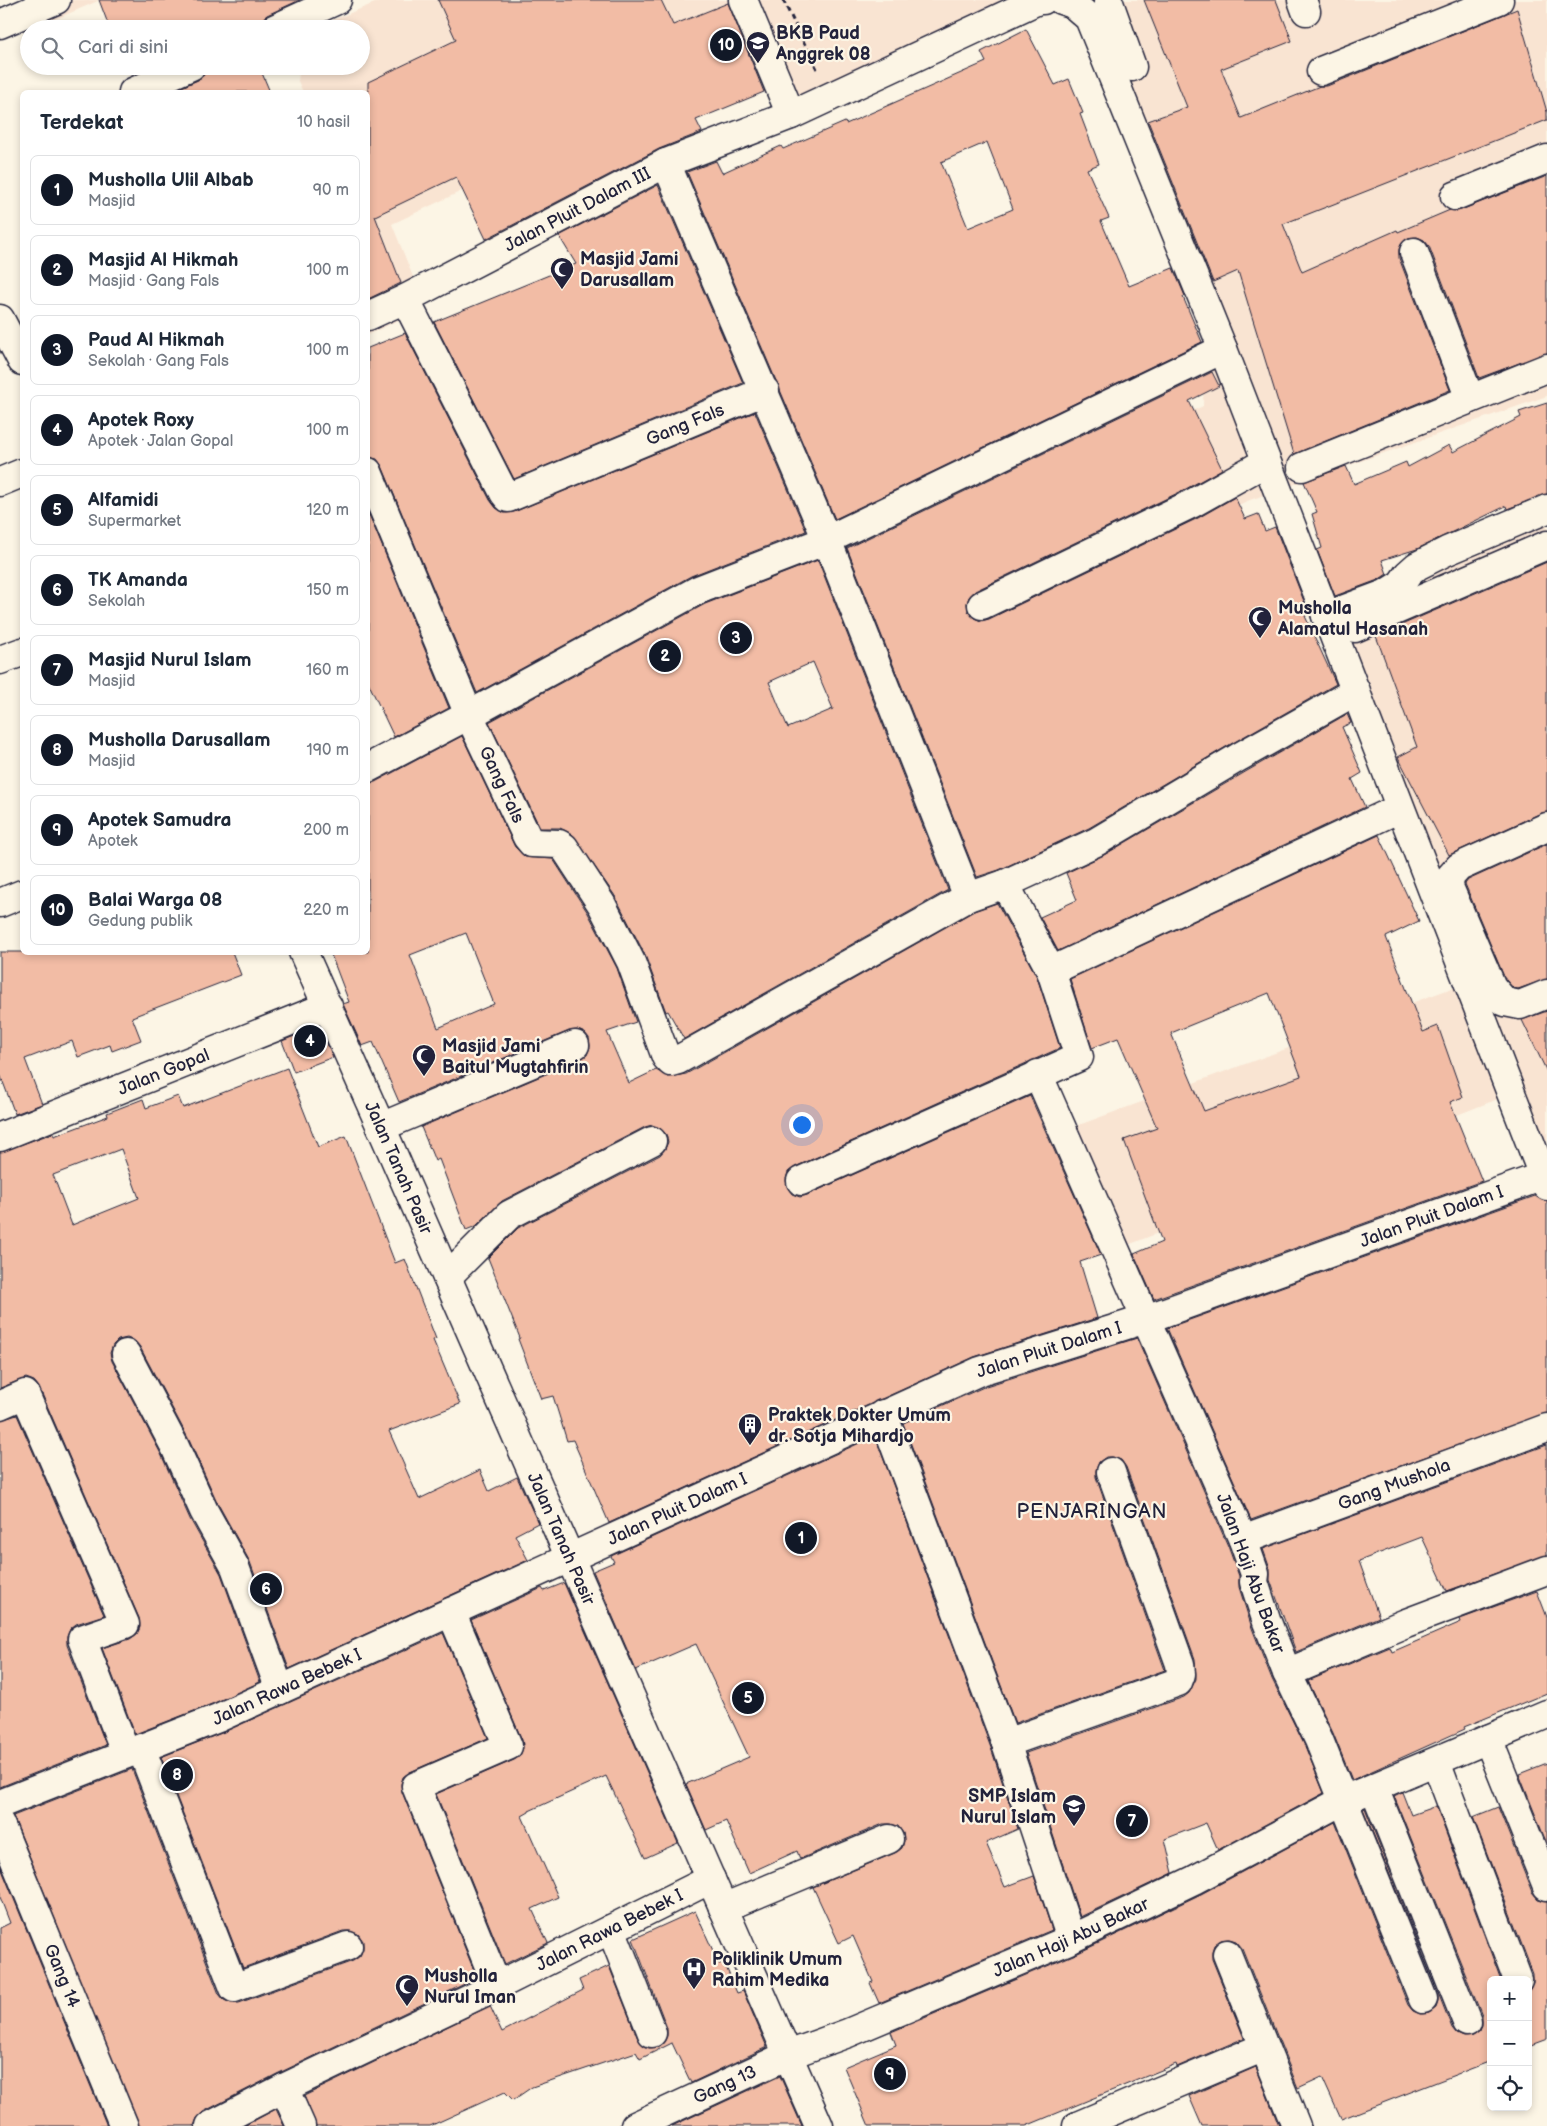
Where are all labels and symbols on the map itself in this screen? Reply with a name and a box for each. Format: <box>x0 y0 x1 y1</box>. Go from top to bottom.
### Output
place label: BKB Paud Anggrek 08 <box>775 23 871 65</box>
pin: 10 <box>710 26 742 64</box>
school or university icon: BKB Paud Anggrek 08 <box>745 30 771 64</box>
street label: Jalan Pluit Dalam III <box>501 163 654 256</box>
place label: Masjid Jami Darusallam <box>580 249 678 291</box>
mosque icon: Masjid Jami Darusallam <box>549 256 575 290</box>
street label: Gang Fals <box>643 399 727 450</box>
place label: Musholla Alamatul Hasanah <box>1277 598 1428 640</box>
mosque icon: Musholla Alamatul Hasanah <box>1247 605 1273 639</box>
pin: 3 <box>720 619 752 657</box>
pin: 2 <box>649 637 681 675</box>
street label: Gang Fals <box>474 743 529 826</box>
pin: 4 <box>294 1022 326 1060</box>
place label: Masjid Jami Baitul Mugtahfirin <box>442 1036 589 1078</box>
mosque icon: Masjid Jami Baitul Mugtahfirin <box>411 1043 437 1077</box>
street label: Jalan Gopal <box>115 1044 212 1100</box>
street label: Jalan Tanah Pasir <box>360 1098 437 1238</box>
your location <box>789 1112 815 1138</box>
street label: Jalan Pluit Dalam I <box>1357 1181 1506 1252</box>
street label: Jalan Pluit Dalam I <box>974 1317 1124 1382</box>
place label: Praktek Dokter Umum dr. Sotja Mihardjo <box>768 1405 951 1447</box>
building icon: Praktek Dokter Umum dr. Sotja Mihardjo <box>737 1412 763 1446</box>
street label: Gang Mushola <box>1335 1455 1453 1515</box>
street label: Jalan Pluit Dalam I <box>604 1468 750 1550</box>
street label: Jalan Tanah Pasir <box>523 1469 599 1609</box>
street label: Jalan Haji Abu Bakar <box>1212 1490 1289 1656</box>
district label: PENJARINGAN <box>1017 1500 1167 1524</box>
pin: 1 <box>785 1519 817 1557</box>
pin: 6 <box>250 1570 282 1608</box>
street label: Jalan Rawa Bebek I <box>210 1644 365 1730</box>
pin: 5 <box>732 1679 764 1717</box>
pin: 8 <box>161 1756 193 1794</box>
place label: SMP Islam Nurul Islam <box>961 1786 1056 1828</box>
school or university icon: SMP Islam Nurul Islam <box>1061 1793 1087 1827</box>
pin: 7 <box>1116 1802 1148 1840</box>
street label: Jalan Rawa Bebek I <box>533 1885 687 1976</box>
street label: Jalan Haji Abu Bakar <box>990 1893 1153 1982</box>
street label: Gang 14 <box>39 1941 84 2011</box>
place label: Poliklinik Umum Rahim Medika <box>712 1949 842 1991</box>
hospital icon: Poliklinik Umum Rahim Medika <box>681 1956 707 1990</box>
place label: Musholla Nurul Iman <box>424 1966 516 2008</box>
mosque icon: Musholla Nurul Iman <box>394 1973 420 2007</box>
pin: 9 <box>874 2055 906 2093</box>
street label: Gang 13 <box>690 2061 760 2108</box>

